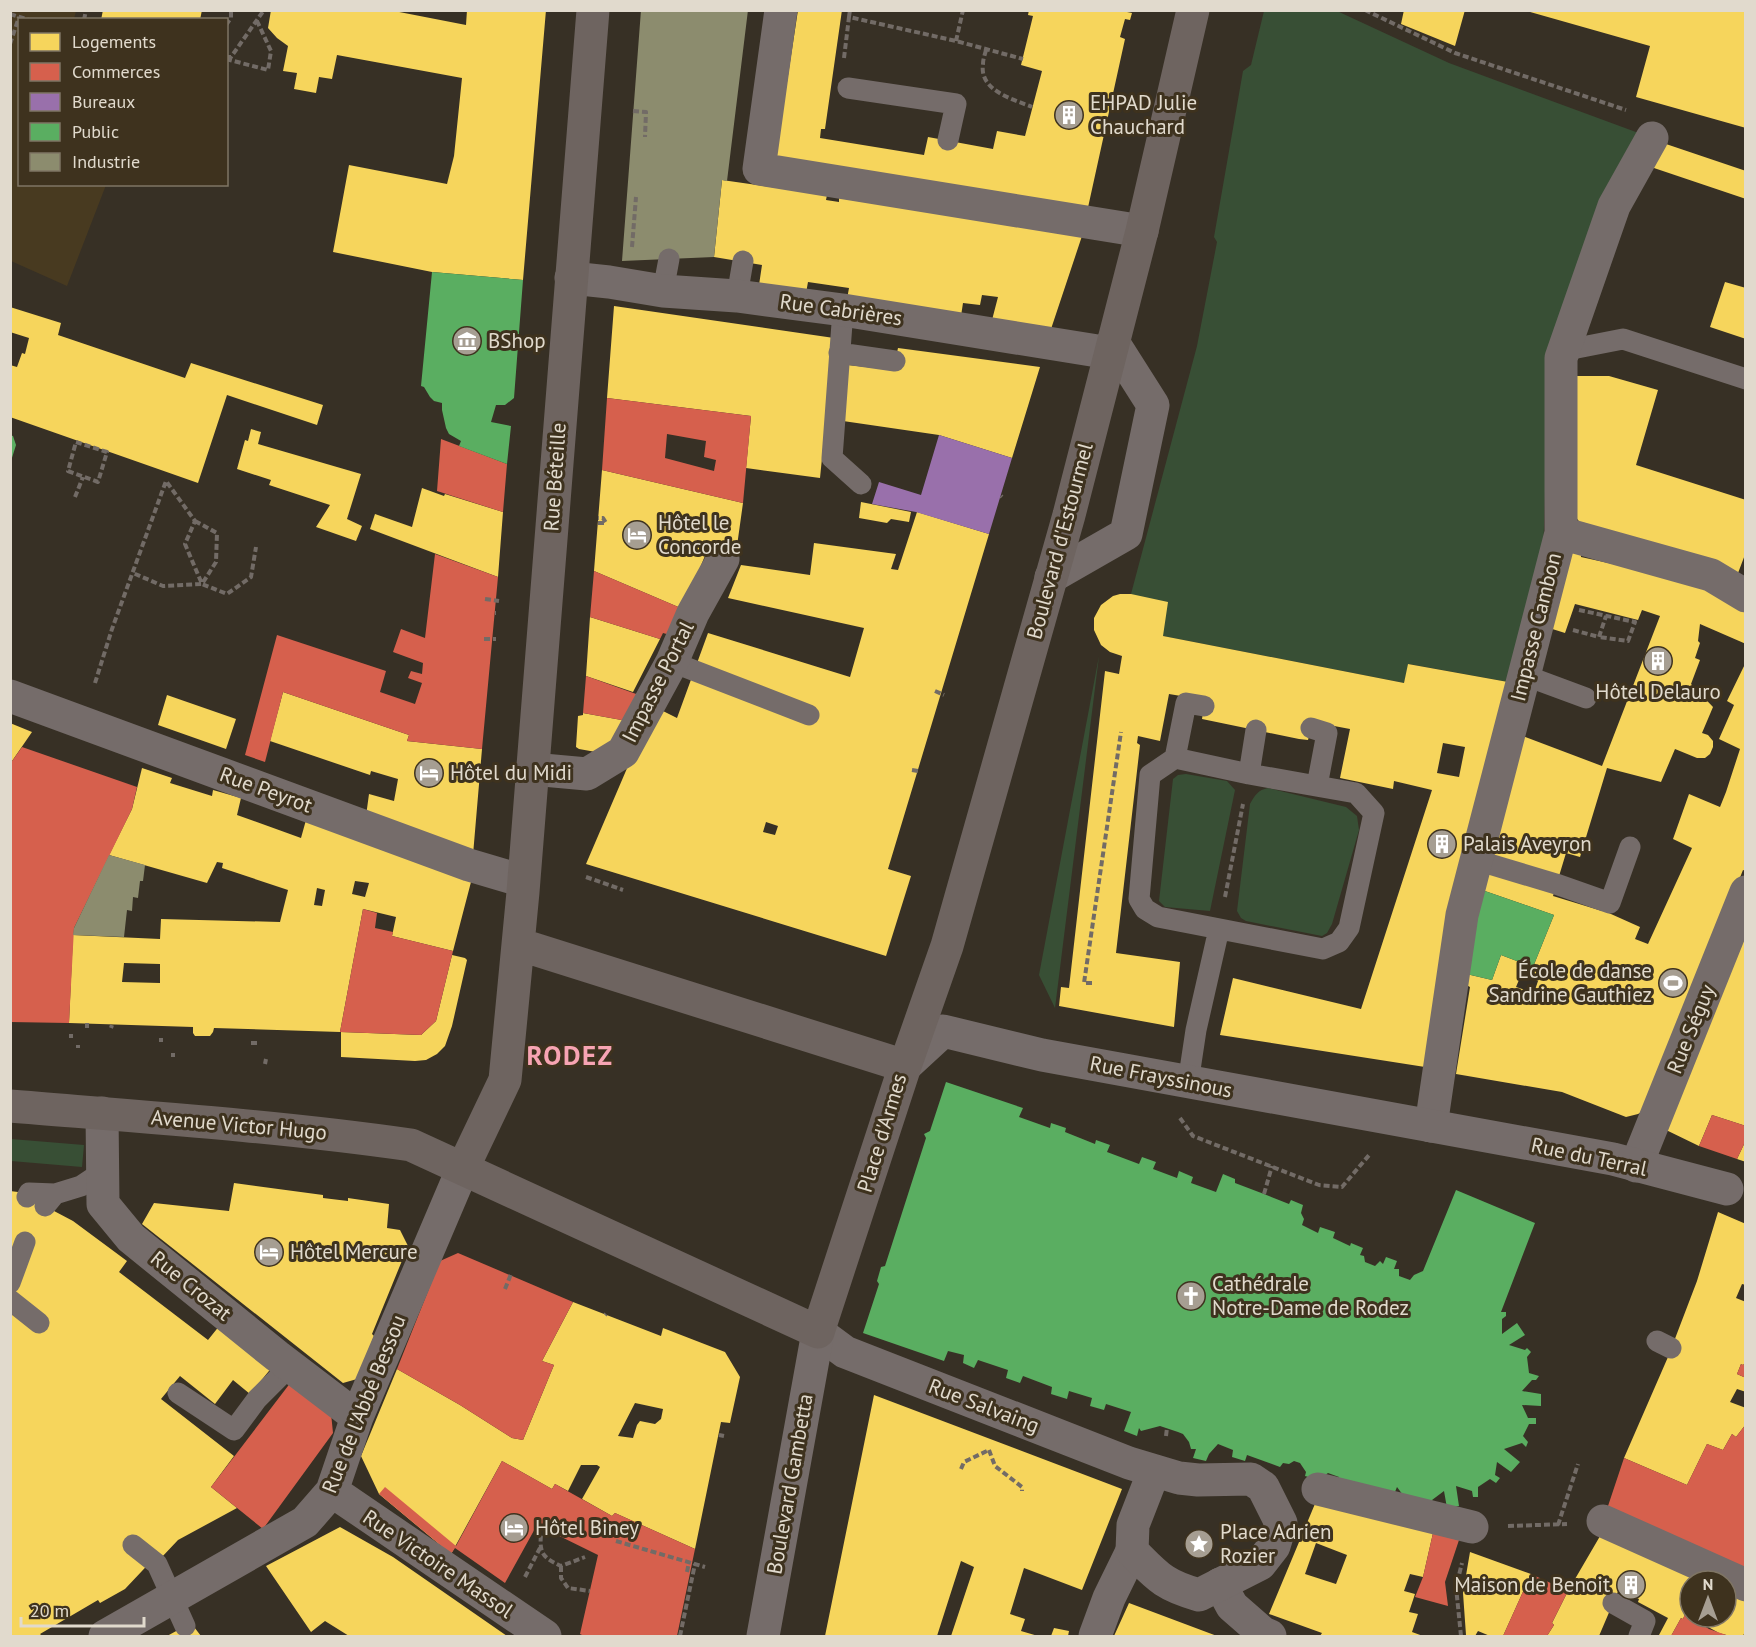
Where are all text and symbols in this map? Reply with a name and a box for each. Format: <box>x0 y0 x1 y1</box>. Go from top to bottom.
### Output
legend <box>18 18 228 186</box>
text: Logements <box>72 30 156 53</box>
text: Commerces <box>72 60 160 83</box>
place label: EHPAD Julie Chauchard <box>1090 89 1197 140</box>
text: Bureaux <box>72 90 135 113</box>
building icon: EHPAD Julie Chauchard <box>1053 99 1085 131</box>
text: Public <box>72 120 119 143</box>
text: Industrie <box>72 150 140 173</box>
street label: Rue Cabrières <box>778 288 904 331</box>
museum icon: BShop <box>451 325 483 357</box>
place label: BShop <box>488 327 546 354</box>
street label: Rue Béteille <box>537 422 572 532</box>
street label: Boulevard d'Estourmel <box>1020 440 1099 642</box>
place label: Hôtel le Concorde <box>658 509 741 560</box>
hotel icon: Hôtel le Concorde <box>621 519 653 551</box>
street label: Impasse Cambon <box>1504 550 1567 704</box>
street label: Impasse Portal <box>615 617 700 747</box>
building icon: Hôtel Delauro <box>1642 645 1674 677</box>
place label: Hôtel Delauro <box>1595 678 1721 705</box>
hotel icon: Hôtel du Midi <box>413 757 445 789</box>
place label: Hôtel du Midi <box>450 759 572 786</box>
street label: Rue Peyrot <box>216 760 316 819</box>
building icon: Palais Aveyron <box>1426 828 1458 860</box>
place label: Palais Aveyron <box>1463 830 1592 857</box>
place label: École de danse Sandrine Gauthiez <box>1488 957 1652 1008</box>
sports icon: École de danse Sandrine Gauthiez <box>1657 967 1689 999</box>
street label: Rue Séguy <box>1660 980 1721 1077</box>
district label: RODEZ <box>526 1038 614 1072</box>
street label: Rue Frayssinous <box>1088 1049 1234 1104</box>
street label: Place d'Armes <box>851 1070 912 1196</box>
street label: Avenue Victor Hugo <box>150 1103 328 1146</box>
street label: Rue du Terral <box>1529 1131 1650 1182</box>
hotel icon: Hôtel Mercure <box>253 1236 285 1268</box>
place label: Hôtel Mercure <box>290 1238 418 1265</box>
street label: Rue Crozat <box>145 1245 237 1326</box>
place label: Cathédrale Notre-Dame de Rodez <box>1212 1270 1409 1321</box>
church icon: Cathédrale Notre-Dame de Rodez <box>1175 1280 1207 1312</box>
street label: Rue de l'Abbé Bessou <box>315 1311 412 1497</box>
street label: Rue Salvaing <box>925 1372 1043 1439</box>
street label: Boulevard Gambetta <box>760 1392 819 1576</box>
street label: Rue Victoire Massol <box>358 1503 519 1624</box>
hotel icon: Hôtel Biney <box>498 1512 530 1544</box>
place label: Hôtel Biney <box>535 1514 639 1541</box>
place label: Place Adrien Rozier <box>1220 1518 1331 1569</box>
place icon: Place Adrien Rozier <box>1183 1528 1215 1560</box>
building icon: Maison de Benoit <box>1615 1569 1647 1601</box>
north arrow <box>1678 1569 1738 1629</box>
place label: Maison de Benoit <box>1454 1571 1610 1598</box>
text: N <box>1703 1574 1713 1594</box>
scale bar <box>21 1590 144 1628</box>
text: 20 m <box>30 1599 69 1622</box>

